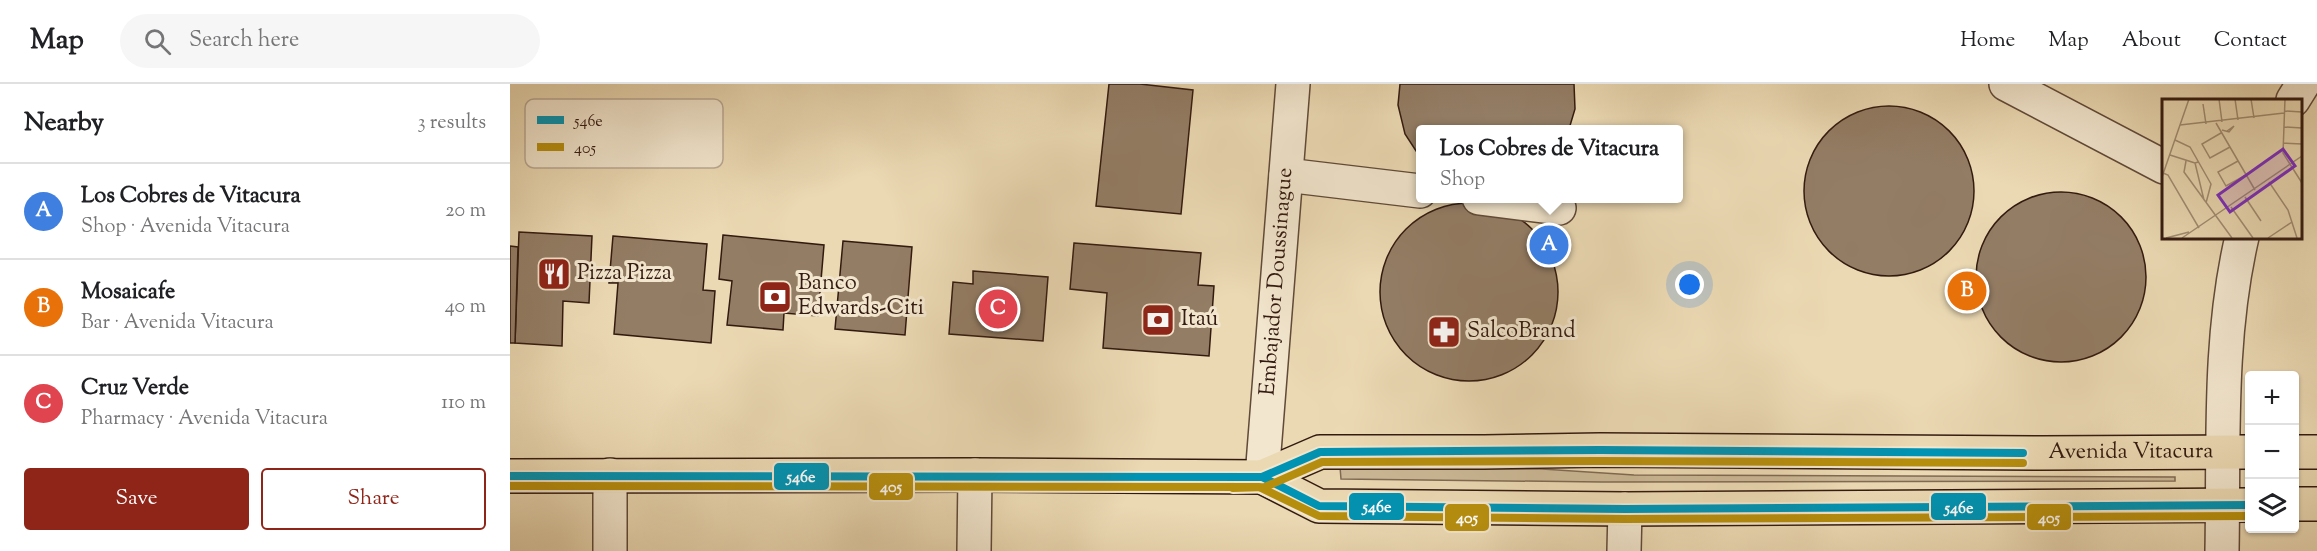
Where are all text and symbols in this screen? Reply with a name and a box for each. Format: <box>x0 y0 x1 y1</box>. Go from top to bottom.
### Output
search box <box>120 14 540 68</box>
text: Map <box>30 21 84 61</box>
icon: search <box>141 25 174 58</box>
text: Search here <box>189 25 299 57</box>
text: Home <box>1960 26 2015 56</box>
text: Map <box>2048 26 2089 56</box>
text: About <box>2122 26 2181 56</box>
text: Contact <box>2214 26 2287 56</box>
legend <box>525 99 723 168</box>
inset map <box>2162 99 2302 238</box>
text: Nearby <box>24 105 104 142</box>
text: 3 results <box>417 109 486 138</box>
text: 546e <box>573 111 603 134</box>
popup <box>1416 125 1683 203</box>
text: Los Cobres de Vitacura <box>1440 134 1659 166</box>
text: 405 <box>574 138 596 161</box>
street label: Embajador Doussinague <box>1252 166 1302 397</box>
text: Shop <box>1440 166 1485 195</box>
text: Los Cobres de Vitacura <box>81 181 301 213</box>
text: A <box>35 197 52 226</box>
text: 20 m <box>445 197 486 226</box>
text: Shop · Avenida Vitacura <box>81 213 290 242</box>
pin: A <box>1530 222 1568 268</box>
restaurant icon: Pizza Pizza <box>536 256 572 292</box>
place label: Pizza Pizza <box>577 258 672 290</box>
place label: Banco Edwards-Citi <box>798 268 924 325</box>
pin: B <box>1948 268 1986 314</box>
your location <box>1675 270 1704 299</box>
text: Mosaicafe <box>81 277 175 309</box>
bank icon: Banco Edwards-Citi <box>757 279 793 315</box>
pin: C <box>978 286 1018 332</box>
text: B <box>37 293 50 322</box>
text: 40 m <box>445 293 486 322</box>
bank icon: Itaú <box>1140 302 1176 338</box>
place label: Itaú <box>1181 304 1219 336</box>
text: Bar · Avenida Vitacura <box>81 309 274 338</box>
pharmacy icon: SalcoBrand <box>1426 314 1462 350</box>
place label: SalcoBrand <box>1467 316 1576 348</box>
map controls <box>2245 371 2299 533</box>
button: + <box>2245 371 2299 425</box>
text: Cruz Verde <box>81 373 189 405</box>
text: C <box>35 389 52 418</box>
text: 110 m <box>441 389 486 418</box>
text: Pharmacy · Avenida Vitacura <box>81 405 328 434</box>
button: − <box>2245 425 2299 479</box>
street label: Avenida Vitacura <box>2048 436 2214 469</box>
line badge: 546e <box>773 462 830 491</box>
text: 546e <box>785 467 816 490</box>
button: Save <box>24 468 249 530</box>
button: Share <box>261 468 486 530</box>
line badge: 405 <box>868 472 914 501</box>
text: 405 <box>879 477 902 500</box>
button: layers <box>2245 479 2299 533</box>
line badge: 546e <box>1348 492 1405 521</box>
line badge: 546e <box>1930 492 1987 521</box>
text: 546e <box>1361 497 1392 520</box>
text: 546e <box>1943 498 1974 521</box>
line badge: 405 <box>1444 503 1490 532</box>
line badge: 405 <box>2026 503 2072 531</box>
text: 405 <box>1455 508 1478 531</box>
text: 405 <box>2037 508 2060 531</box>

